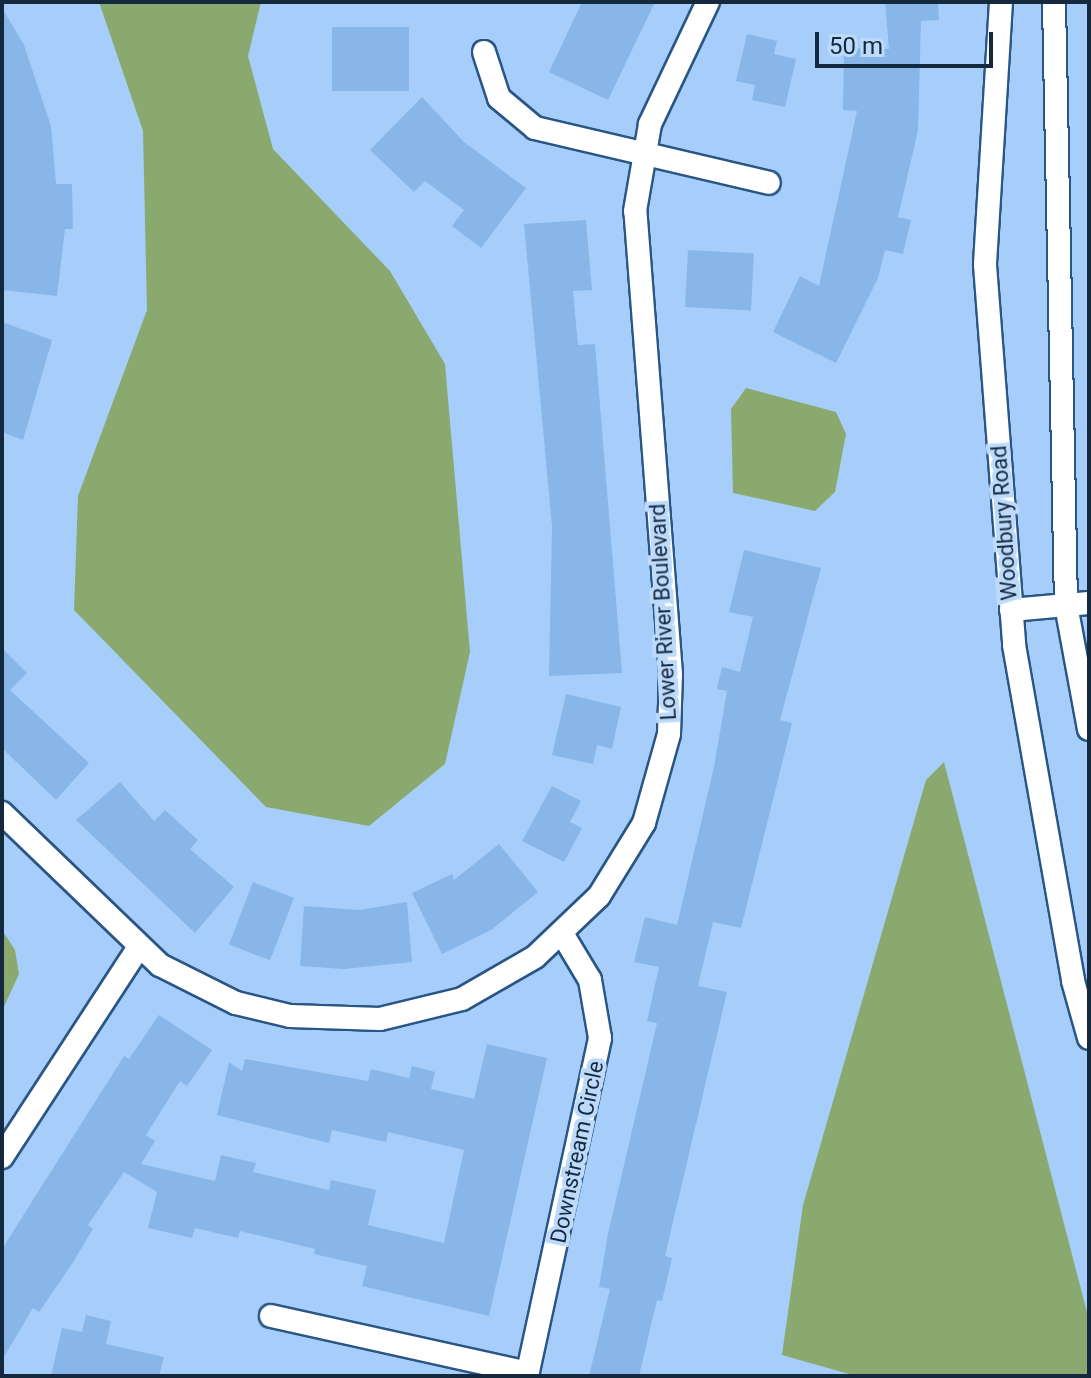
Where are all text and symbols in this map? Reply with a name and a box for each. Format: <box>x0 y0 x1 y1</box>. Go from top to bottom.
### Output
scale bar <box>819 16 997 66</box>
text: 50 m <box>829 32 883 60</box>
street label: Woodbury Road <box>985 445 1023 601</box>
street label: Lower River Boulevard <box>644 503 682 721</box>
street label: Downstream Circle <box>545 1059 609 1245</box>

